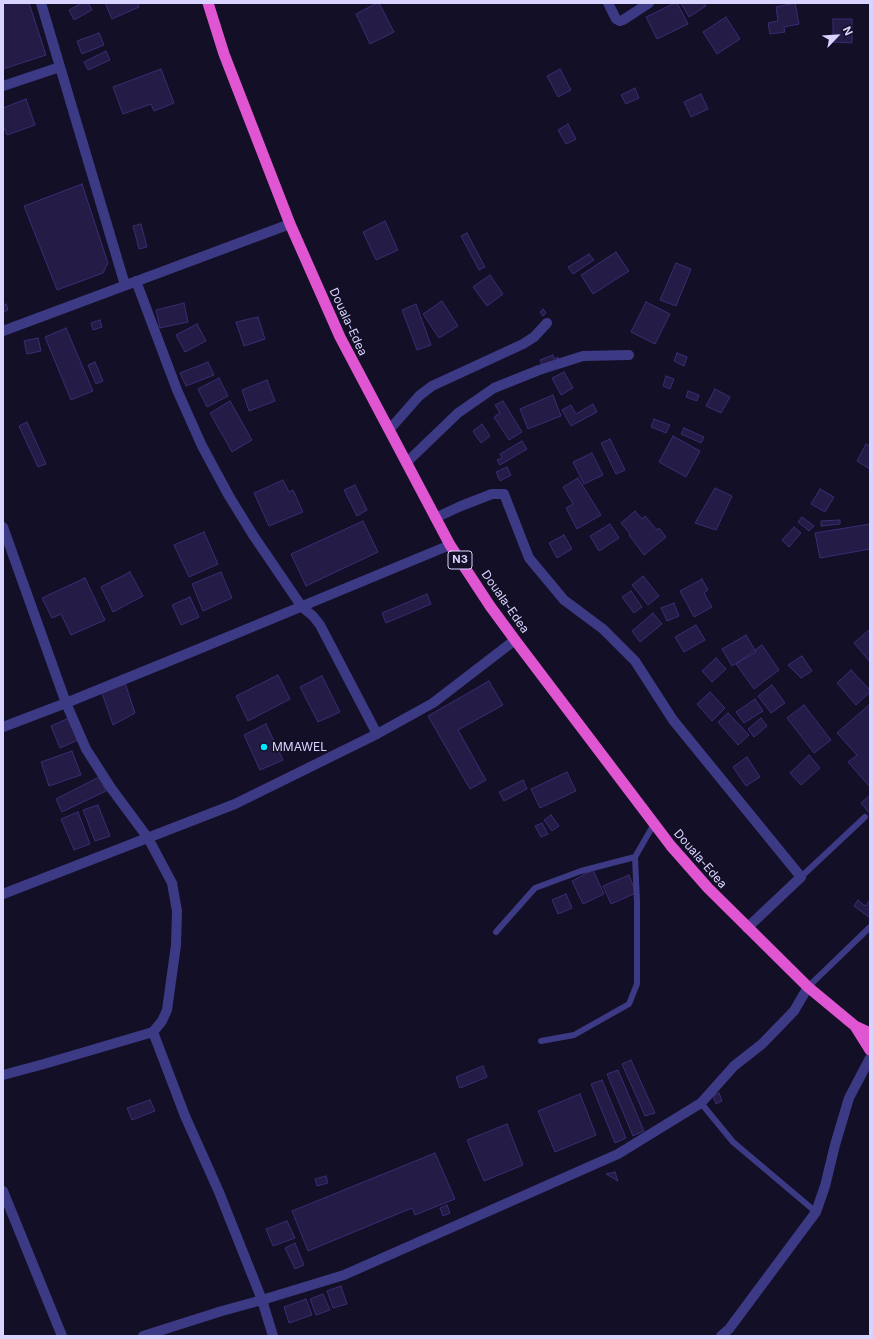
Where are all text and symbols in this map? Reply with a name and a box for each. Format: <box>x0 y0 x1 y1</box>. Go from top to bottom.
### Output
north arrow <box>817 16 857 56</box>
text: N <box>840 24 856 38</box>
street label: Douala-Edea <box>326 286 370 358</box>
road number: N3 <box>448 551 472 569</box>
street label: Douala-Edea <box>478 568 532 636</box>
place label: MMAWEL <box>272 740 327 754</box>
marker: MMAWEL <box>259 742 269 752</box>
street label: Douala-Edea <box>671 827 729 891</box>

